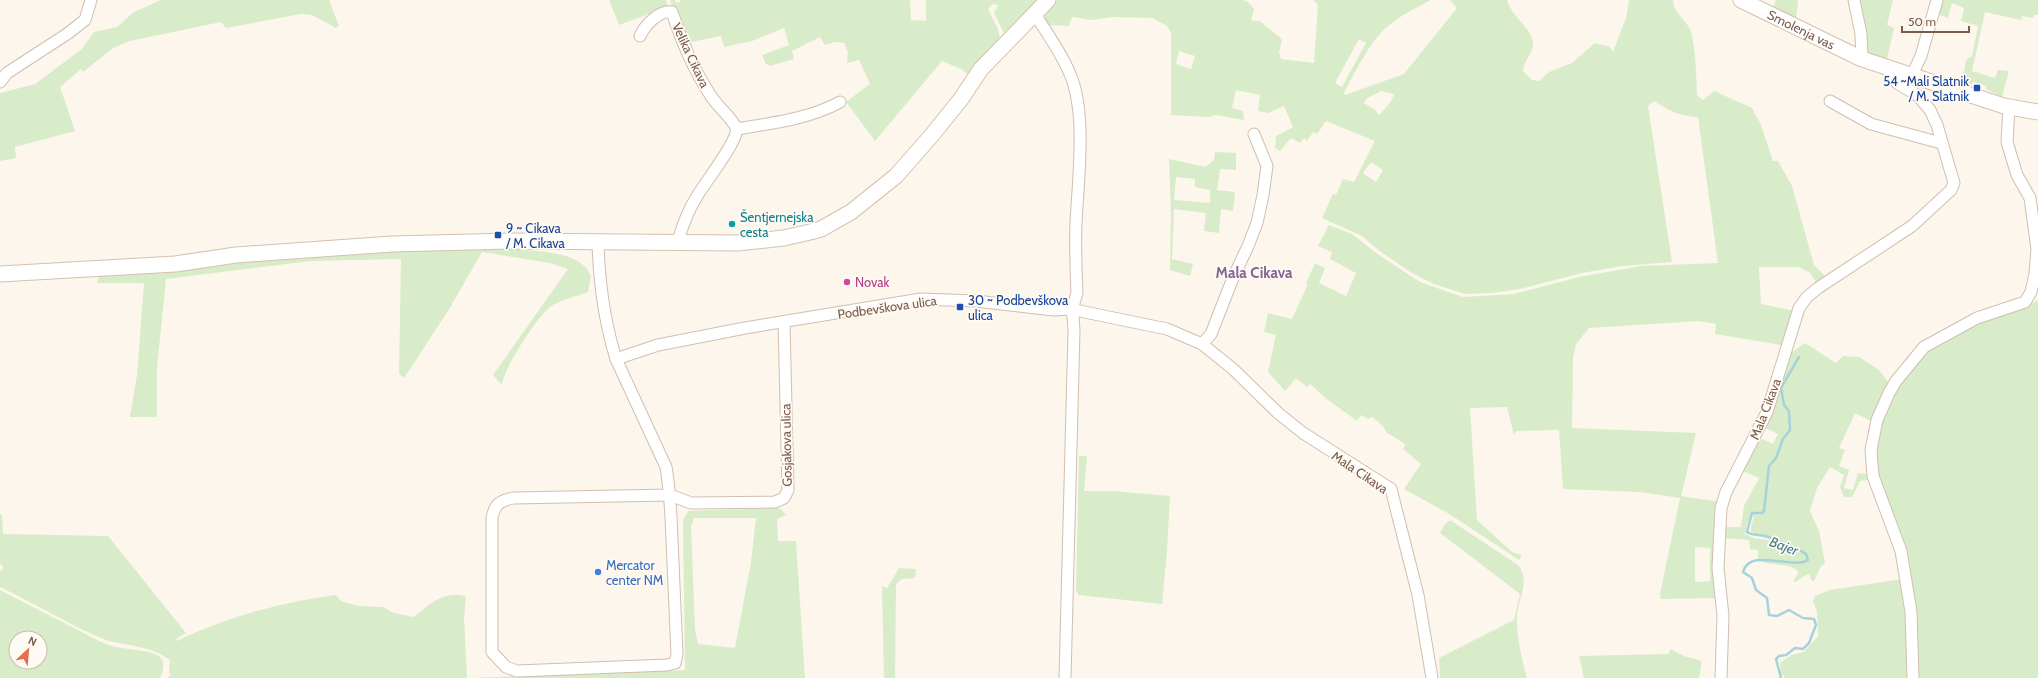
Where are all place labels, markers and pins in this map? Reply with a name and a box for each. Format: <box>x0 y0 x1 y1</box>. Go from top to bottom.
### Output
place label: 54 ~Mali Slatnik / M. Slatnik <box>1883 73 1969 104</box>
marker: 54 ~Mali Slatnik / M. Slatnik <box>1972 83 1982 93</box>
place label: Šentjernejska cesta <box>740 208 814 240</box>
marker: Šentjernejska cesta <box>727 219 737 229</box>
place label: 9 ~ Cikava / M. Cikava <box>505 220 566 251</box>
marker: 9 ~ Cikava / M. Cikava <box>493 230 503 240</box>
place label: Novak <box>855 274 890 290</box>
marker: Novak <box>842 277 852 287</box>
place label: 30 ~ Podbevškova ulica <box>968 292 1069 323</box>
marker: 30 ~ Podbevškova ulica <box>955 302 965 312</box>
place label: Mercator center NM <box>606 557 663 588</box>
marker: Mercator center NM <box>593 567 603 577</box>

